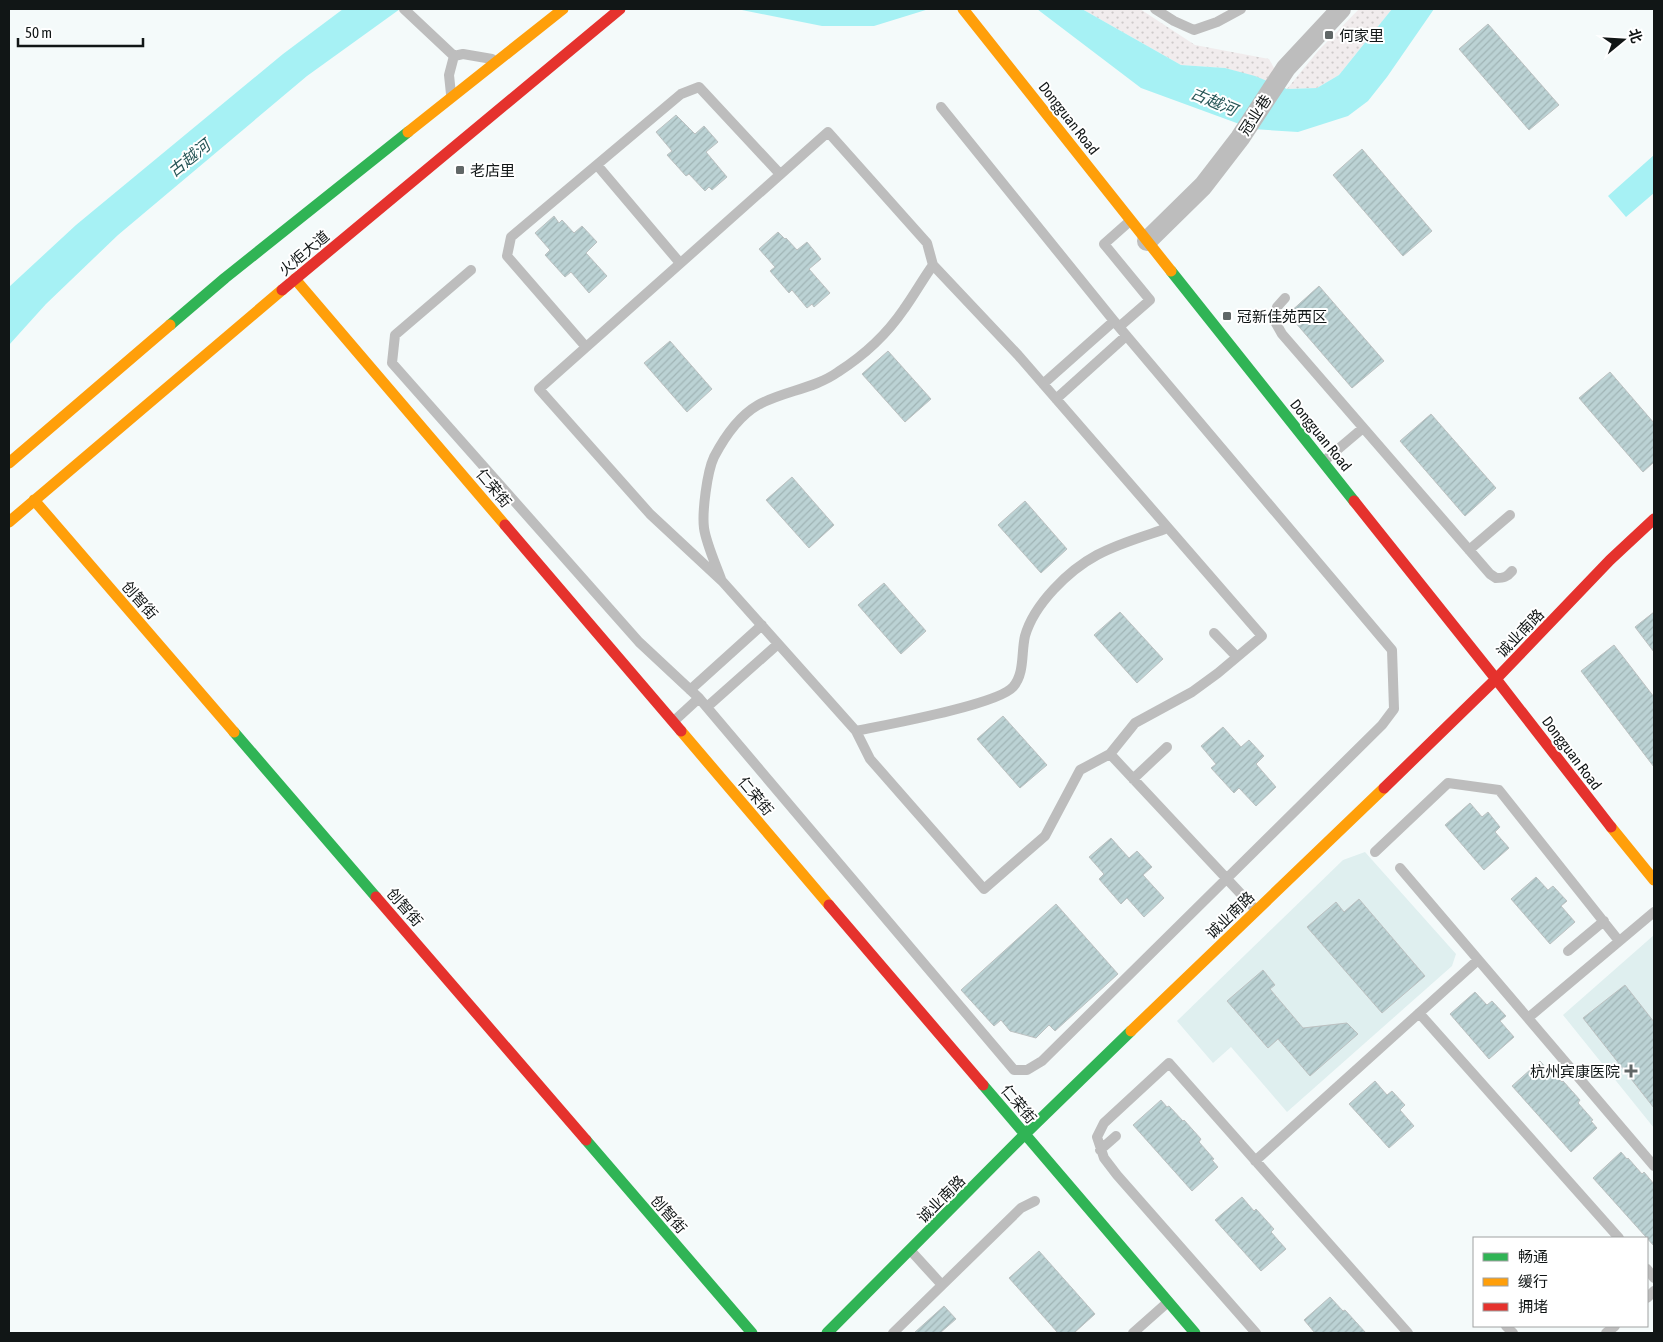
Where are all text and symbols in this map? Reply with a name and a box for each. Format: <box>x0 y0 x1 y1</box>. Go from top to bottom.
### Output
scale bar <box>18 15 142 47</box>
north arrow <box>1598 15 1648 65</box>
text: 50 m <box>25 24 52 41</box>
place label: 何家里 <box>1339 27 1384 44</box>
text: 北 <box>1626 27 1645 45</box>
marker: 何家里 <box>1323 29 1335 41</box>
street label: Dongguan Road <box>1035 78 1103 158</box>
water label: 古越河 <box>1188 83 1242 120</box>
street label: 冠业巷 <box>1236 91 1274 139</box>
water label: 古越河 <box>165 134 216 180</box>
place label: 老店里 <box>470 162 515 179</box>
marker: 老店里 <box>454 164 466 176</box>
street label: 火炬大道 <box>276 227 332 279</box>
place label: 冠新佳苑西区 <box>1237 308 1327 325</box>
marker: 冠新佳苑西区 <box>1221 310 1233 322</box>
street label: Dongguan Road <box>1287 396 1355 474</box>
street label: 仁荣街 <box>473 465 515 511</box>
street label: 创智街 <box>119 577 161 623</box>
street label: 诚业南路 <box>1493 606 1547 660</box>
street label: Dongguan Road <box>1539 713 1605 793</box>
street label: 仁荣街 <box>735 773 777 819</box>
street label: 创智街 <box>384 884 426 930</box>
street label: 诚业南路 <box>1203 888 1257 942</box>
place label: 杭州宾康医院 <box>1530 1063 1620 1080</box>
marker: 杭州宾康医院 <box>1624 1064 1638 1078</box>
street label: 仁荣街 <box>998 1081 1040 1127</box>
street label: 诚业南路 <box>914 1172 968 1226</box>
street label: 创智街 <box>648 1191 690 1237</box>
legend <box>1473 1237 1648 1327</box>
text: 畅通 <box>1518 1248 1548 1265</box>
text: 缓行 <box>1518 1273 1548 1290</box>
text: 拥堵 <box>1518 1298 1548 1315</box>

